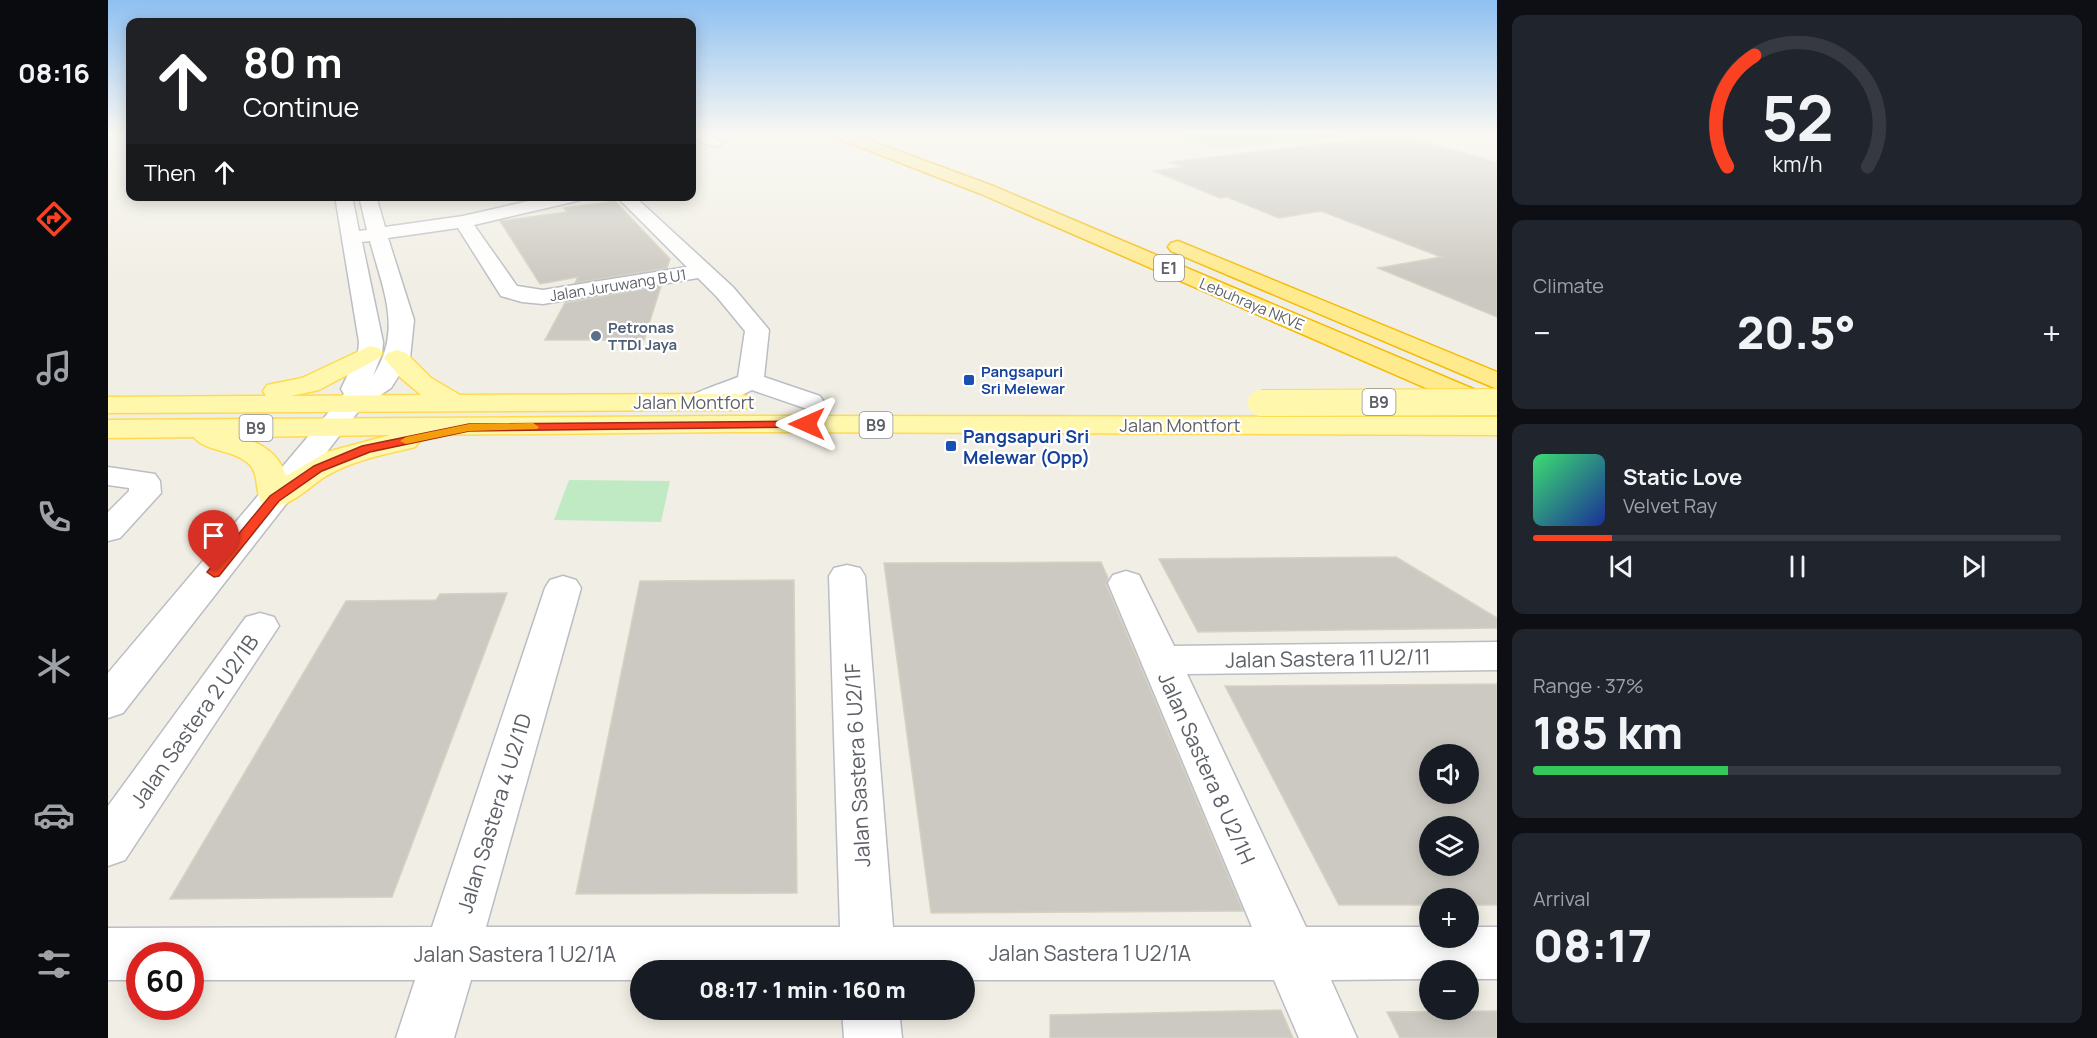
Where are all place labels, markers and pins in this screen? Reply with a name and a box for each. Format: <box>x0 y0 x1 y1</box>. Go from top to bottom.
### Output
place label: Petronas TTDI Jaya <box>608 317 677 355</box>
marker: Petronas TTDI Jaya <box>589 329 603 343</box>
place label: Pangsapuri Sri Melewar <box>981 361 1065 399</box>
marker: Pangsapuri Sri Melewar <box>962 373 976 387</box>
place label: Pangsapuri Sri Melewar (Opp) <box>963 424 1090 469</box>
marker: Pangsapuri Sri Melewar (Opp) <box>944 439 958 453</box>
pin <box>188 510 239 572</box>

